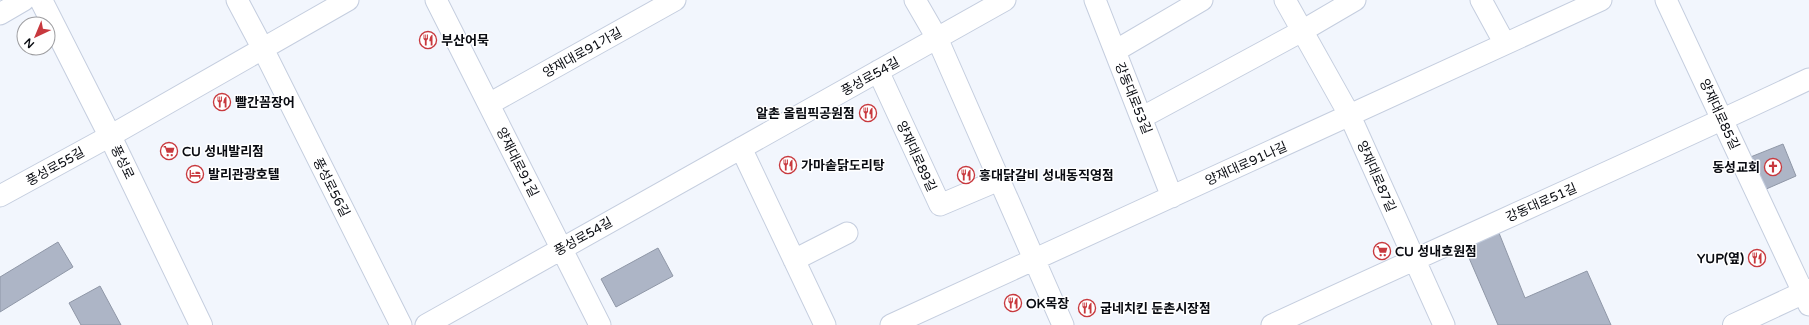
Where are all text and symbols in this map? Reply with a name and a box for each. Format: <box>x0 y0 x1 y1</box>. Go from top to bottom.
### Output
north arrow <box>16 16 56 56</box>
street label: 양재대로91가길 <box>540 25 625 81</box>
restaurant icon: 부산어묵 <box>418 30 438 50</box>
place label: 부산어묵 <box>441 33 489 49</box>
text: N <box>22 35 37 51</box>
street label: 풍성로54길 <box>839 54 902 99</box>
street label: 강동대로53길 <box>1111 60 1155 137</box>
street label: 양재대로85길 <box>1696 77 1742 152</box>
restaurant icon: 빨간꼼장어 <box>212 92 232 112</box>
place label: 빨간꼼장어 <box>235 95 295 111</box>
restaurant icon: 알촌 올림픽공원점 <box>858 103 878 123</box>
place label: 알촌 올림픽공원점 <box>756 106 855 122</box>
street label: 양재대로89길 <box>893 119 939 194</box>
street label: 양재대로91길 <box>493 125 542 200</box>
street label: 양재대로87길 <box>1353 138 1399 214</box>
street label: 양재대로91나길 <box>1203 139 1290 189</box>
supermarket icon: CU 성내발리점 <box>159 141 179 161</box>
street label: 풍성로 <box>107 143 137 182</box>
street label: 풍성로55길 <box>24 144 87 189</box>
place label: CU 성내발리점 <box>182 144 264 160</box>
street label: 풍성로56길 <box>309 155 353 220</box>
restaurant icon: 가마솥닭도리탕 <box>778 155 798 175</box>
church icon: 동성교회 <box>1763 157 1783 177</box>
place label: 가마솥닭도리탕 <box>801 158 885 174</box>
place label: 동성교회 <box>1712 160 1760 176</box>
hotel icon: 발리관광호텔 <box>185 164 205 184</box>
restaurant icon: 홍대닭갈비 성내동직영점 <box>956 165 976 185</box>
place label: 발리관광호텔 <box>208 167 280 183</box>
place label: 홍대닭갈비 성내동직영점 <box>979 168 1114 184</box>
street label: 강동대로51길 <box>1503 180 1579 226</box>
street label: 풍성로54길 <box>552 214 615 259</box>
supermarket icon: CU 성내호원점 <box>1372 241 1392 261</box>
place label: CU 성내호원점 <box>1395 244 1477 260</box>
restaurant icon: YUP(옆) <box>1747 248 1767 268</box>
place label: YUP(옆) <box>1697 251 1744 267</box>
restaurant icon: OK목장 <box>1003 293 1023 313</box>
place label: OK목장 <box>1026 296 1069 312</box>
restaurant icon: 굽네치킨 둔촌시장점 <box>1077 298 1097 318</box>
place label: 굽네치킨 둔촌시장점 <box>1100 301 1211 317</box>

